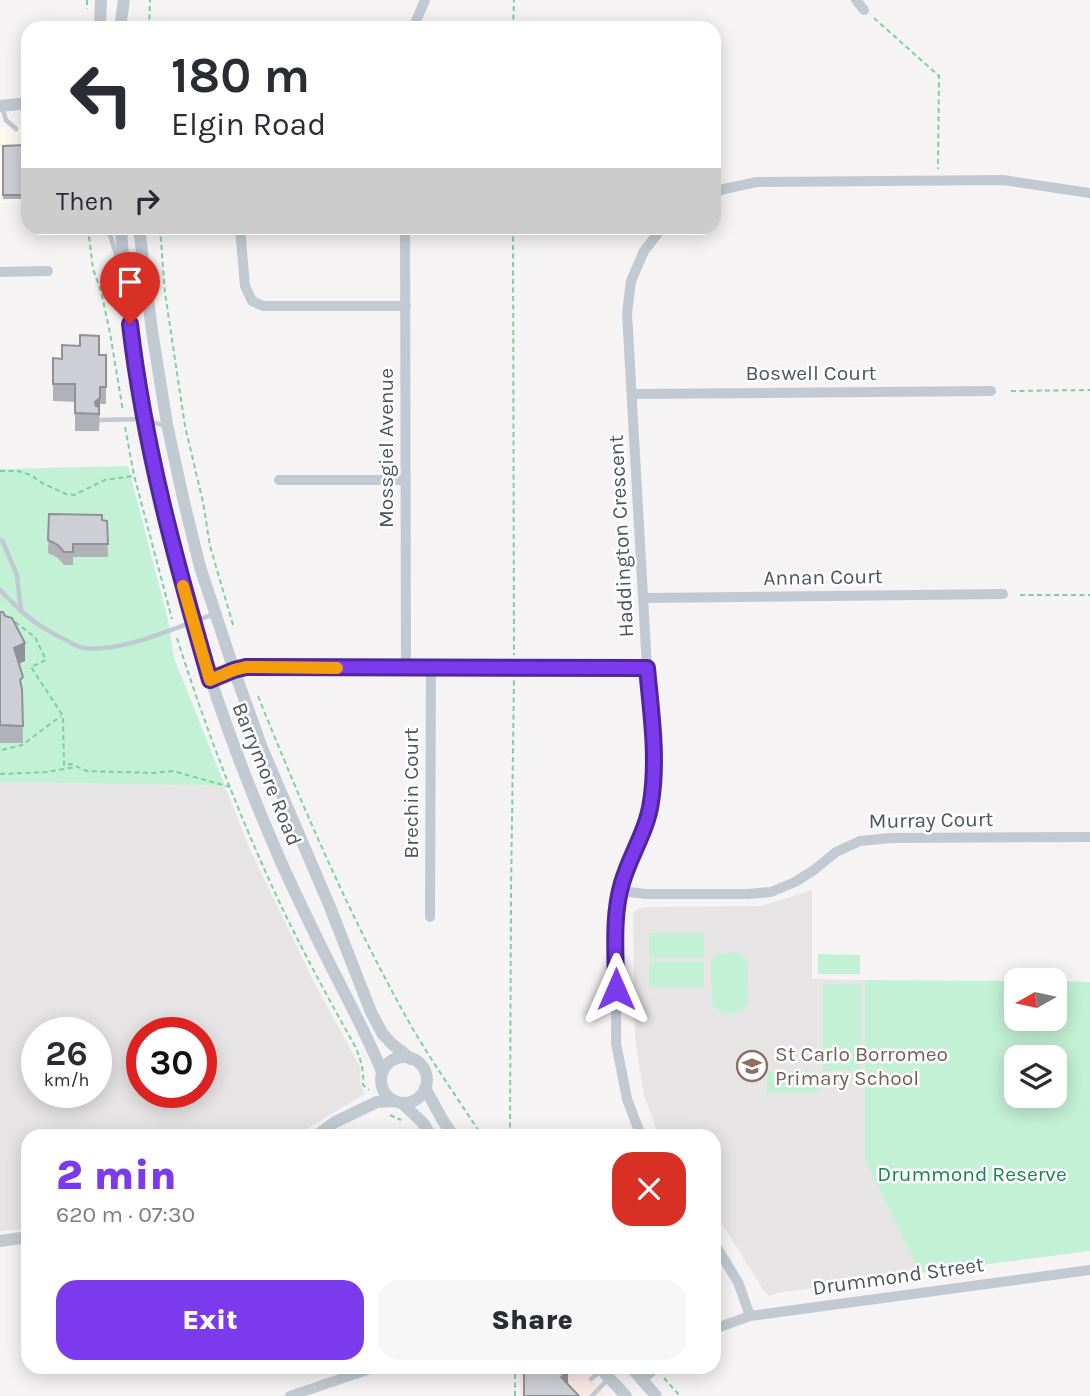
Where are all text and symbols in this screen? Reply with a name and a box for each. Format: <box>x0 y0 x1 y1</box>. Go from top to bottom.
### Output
text: 180 m <box>171 47 310 104</box>
icon: left <box>56 49 147 140</box>
text: Elgin Road <box>171 106 326 143</box>
icon: right <box>128 182 166 220</box>
text: Then <box>56 186 114 217</box>
pin <box>100 252 160 324</box>
icon: arrive <box>111 263 149 301</box>
street label: Boswell Court <box>746 361 877 385</box>
street label: Mossgiel Avenue <box>374 368 398 528</box>
street label: Haddington Crescent <box>604 434 638 638</box>
street label: Annan Court <box>763 564 883 590</box>
street label: Barrymore Road <box>227 699 307 849</box>
street label: Brechin Court <box>399 727 423 859</box>
street label: Murray Court <box>869 807 994 833</box>
position arrow <box>579 952 653 1026</box>
north arrow <box>1004 968 1068 1031</box>
map controls <box>1004 968 1067 1108</box>
speed limit sign: 30 <box>126 1017 217 1108</box>
text: 26 <box>45 1033 88 1074</box>
place label: St Carlo Borromeo Primary School <box>775 1042 948 1090</box>
button: layers <box>1004 1045 1067 1108</box>
school or university icon: St Carlo Borromeo Primary School <box>735 1049 769 1083</box>
text: km/h <box>44 1069 89 1091</box>
text: 2 min <box>56 1150 176 1200</box>
button: close <box>612 1152 686 1226</box>
park label: Drummond Reserve <box>877 1162 1067 1186</box>
text: 620 m · 07:30 <box>56 1201 195 1228</box>
street label: Drummond Street <box>811 1252 985 1300</box>
button: Exit <box>56 1280 364 1360</box>
button: Share <box>378 1280 686 1360</box>

